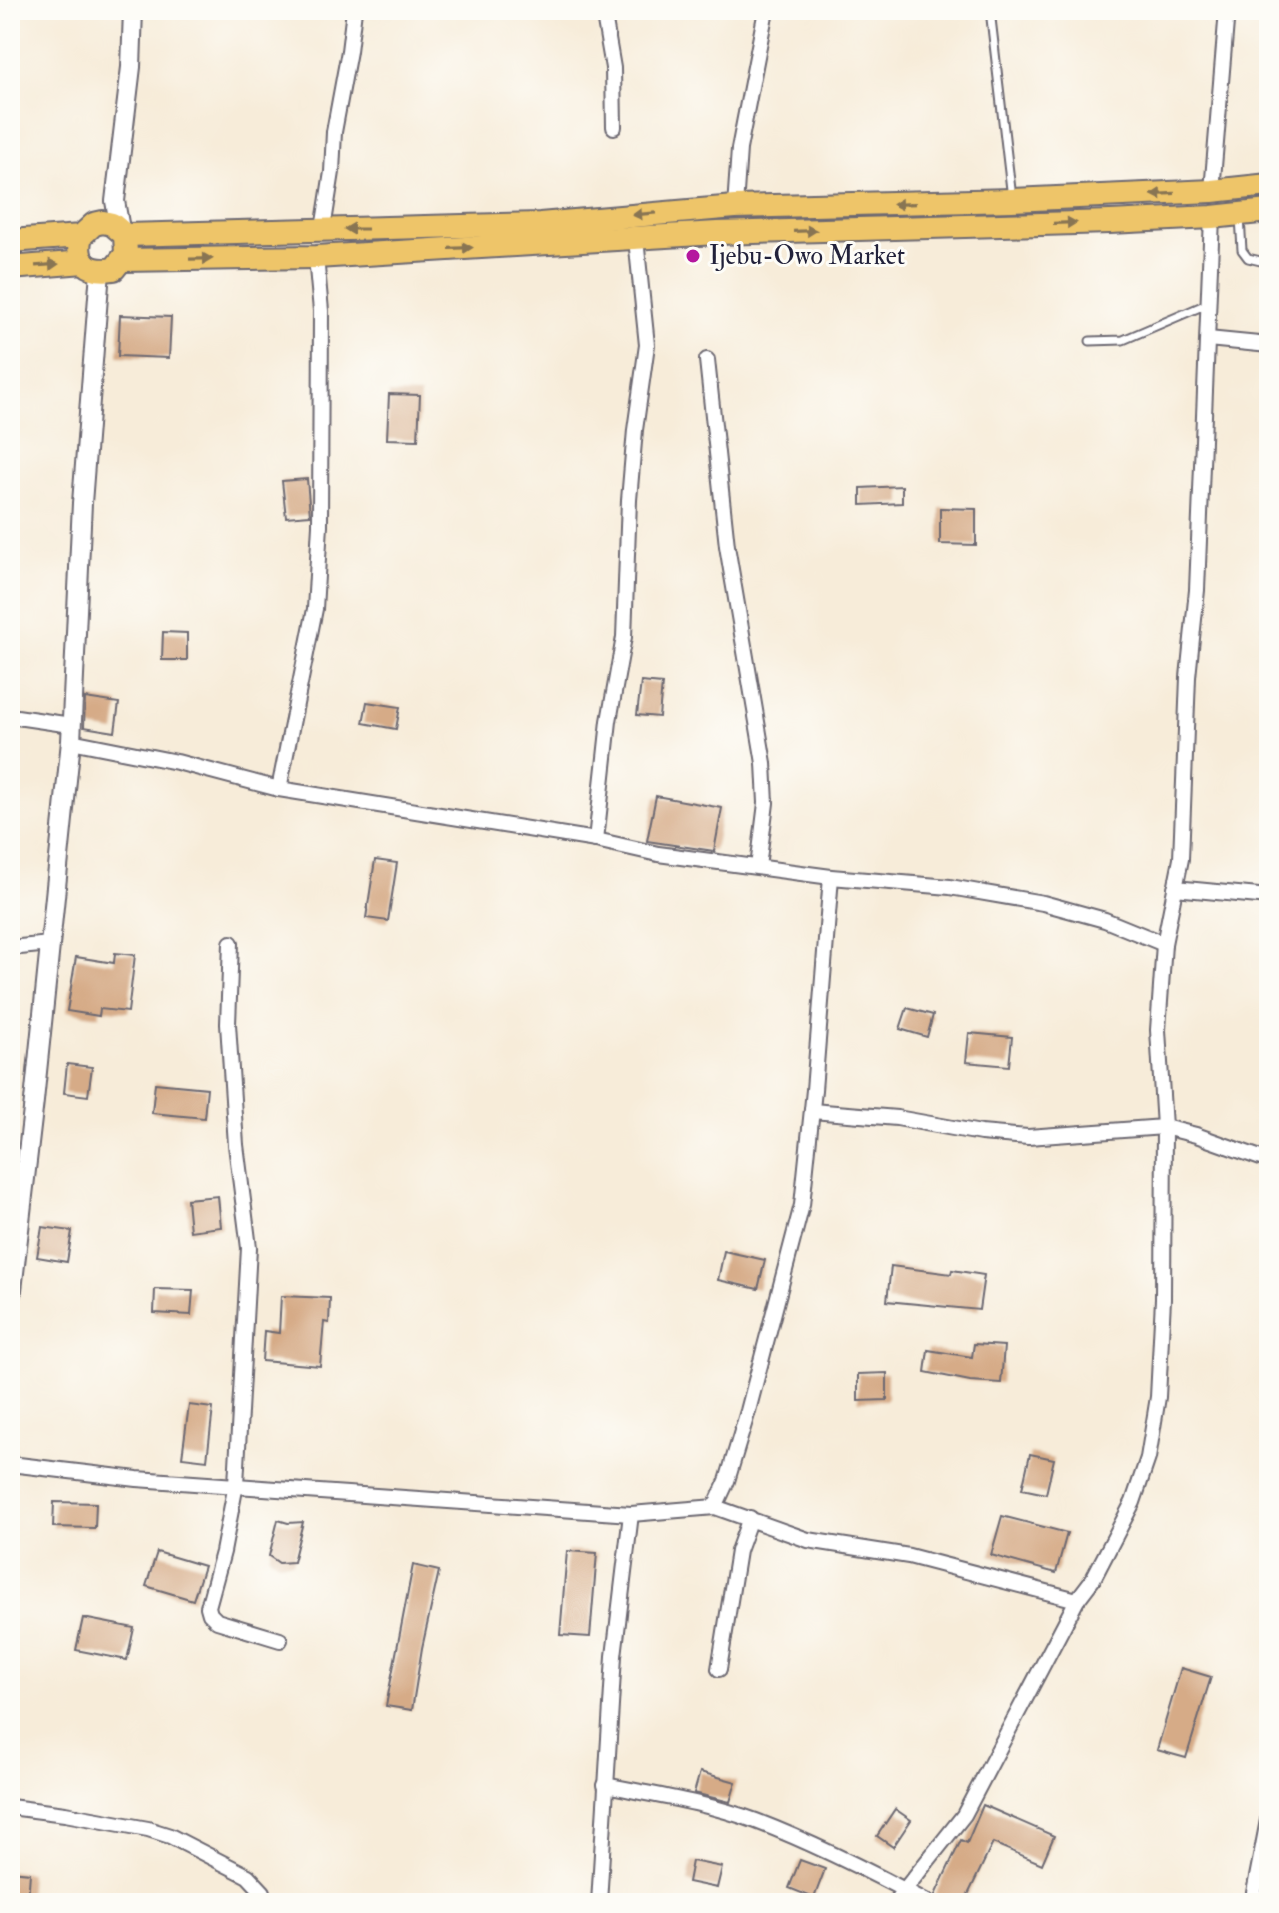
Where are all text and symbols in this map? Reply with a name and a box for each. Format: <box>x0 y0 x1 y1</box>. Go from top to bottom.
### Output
one-way arrow <box>1150 187 1175 200</box>
one-way arrow <box>891 197 916 210</box>
one-way arrow <box>631 208 656 221</box>
one-way arrow <box>1052 217 1078 229</box>
one-way arrow <box>343 223 368 235</box>
one-way arrow <box>793 224 818 237</box>
place label: Ijebu-Owo Market <box>709 240 905 272</box>
one-way arrow <box>449 242 474 255</box>
marker: Ijebu-Owo Market <box>684 247 702 265</box>
one-way arrow <box>189 253 214 265</box>
one-way arrow <box>35 258 60 271</box>

